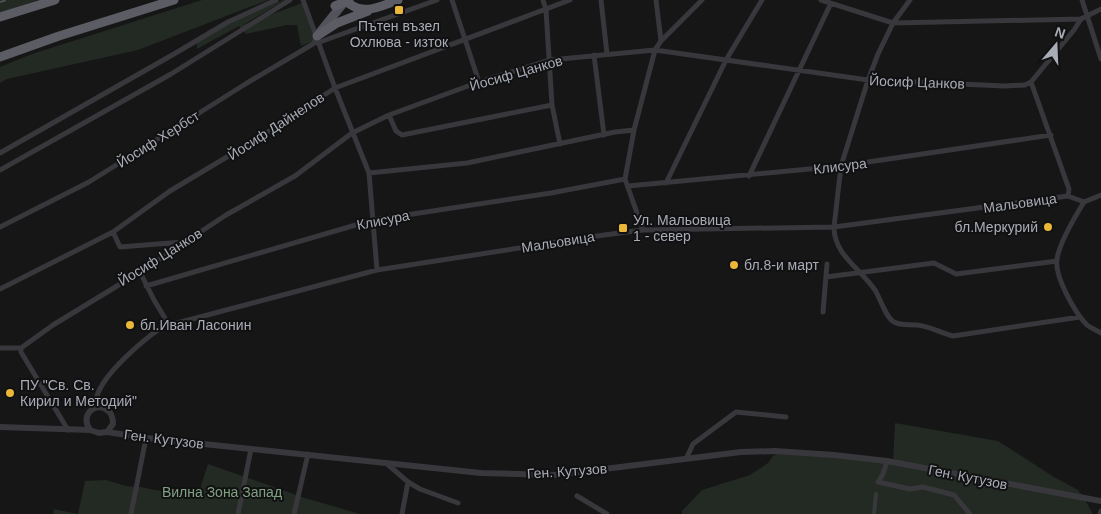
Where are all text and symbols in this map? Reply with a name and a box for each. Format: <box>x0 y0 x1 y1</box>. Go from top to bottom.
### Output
marker: Пътен възел Охлюва - изток <box>393 4 405 16</box>
place label: Пътен възел Охлюва - изток <box>350 18 449 50</box>
north arrow <box>1031 20 1081 70</box>
text: N <box>1053 23 1068 42</box>
street label: Йосиф Цанков <box>467 51 564 94</box>
street label: Йосиф Цанков <box>869 71 965 92</box>
street label: Йосиф Дайнелов <box>224 88 327 163</box>
street label: Йосиф Хербст <box>113 106 203 171</box>
street label: Клисура <box>812 155 868 177</box>
street label: Мальовица <box>982 190 1058 216</box>
street label: Клисура <box>355 207 411 233</box>
place label: Ул. Мальовица 1 - север <box>633 212 731 244</box>
place label: бл.Меркурий <box>955 219 1038 235</box>
marker: бл.Меркурий <box>1042 221 1054 233</box>
marker: Ул. Мальовица 1 - север <box>617 222 629 234</box>
street label: Йосиф Цанков <box>115 224 205 289</box>
street label: Мальовица <box>520 228 596 256</box>
place label: бл.8-и март <box>744 257 819 273</box>
marker: бл.8-и март <box>728 259 740 271</box>
place label: бл.Иван Ласонин <box>140 317 251 333</box>
marker: бл.Иван Ласонин <box>124 319 136 331</box>
place label: ПУ "Св. Св. Кирил и Методий" <box>20 377 137 409</box>
marker: ПУ "Св. Св. Кирил и Методий" <box>4 387 16 399</box>
street label: Ген. Кутузов <box>123 426 205 452</box>
street label: Ген. Кутузов <box>526 460 608 482</box>
street label: Ген. Кутузов <box>927 461 1009 493</box>
park label: Вилна Зона Запад <box>162 484 282 500</box>

